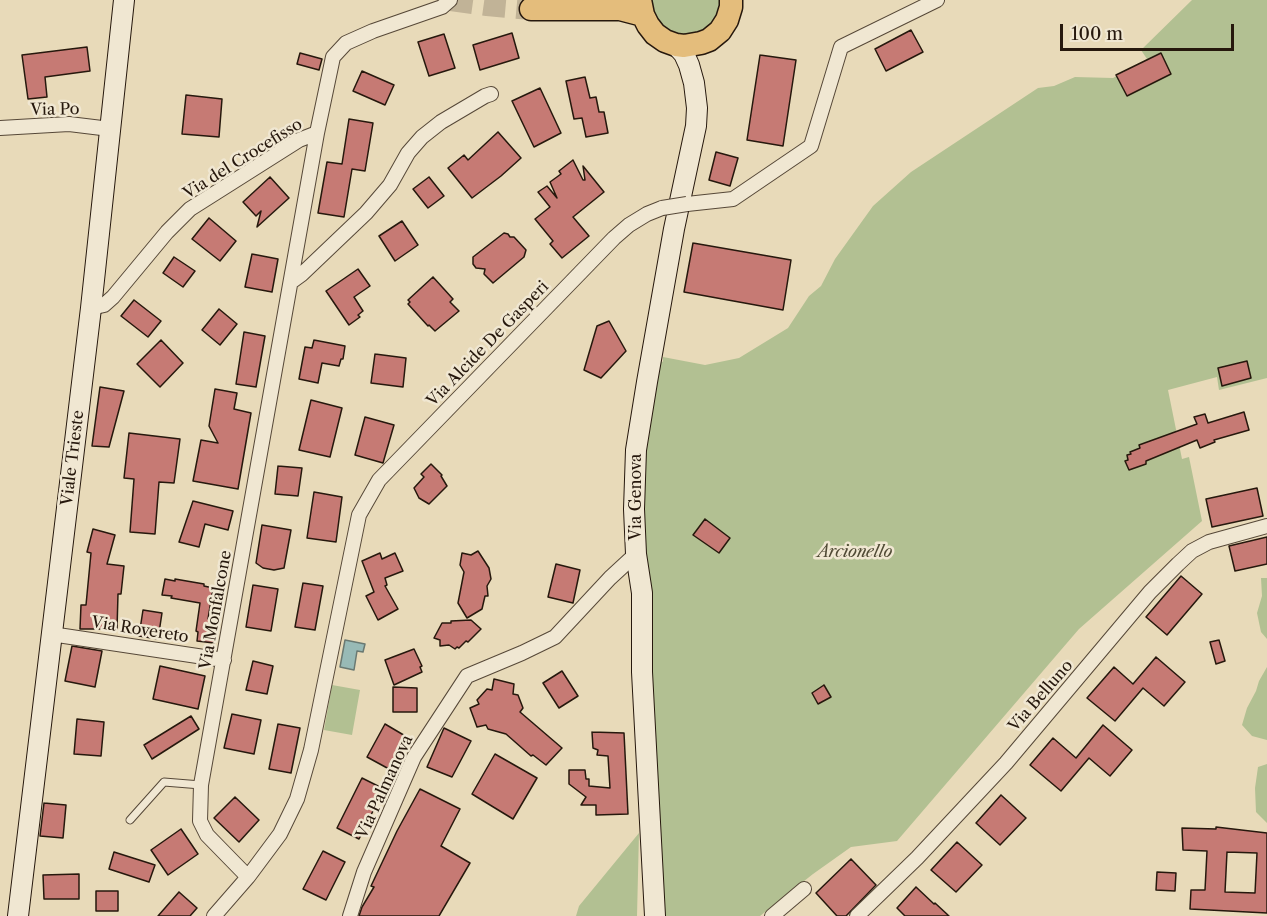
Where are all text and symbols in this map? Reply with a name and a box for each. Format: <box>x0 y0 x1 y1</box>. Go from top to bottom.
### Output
scale bar <box>1063 12 1237 50</box>
text: 100 m <box>1071 23 1123 45</box>
street label: Via Po <box>30 100 80 120</box>
street label: Via del Crocefisso <box>180 115 306 203</box>
street label: Via Alcide De Gasperi <box>423 277 553 411</box>
street label: Viale Trieste <box>58 409 88 507</box>
street label: Via Genova <box>626 454 646 540</box>
park label: Arcionello <box>818 542 892 562</box>
street label: Via Monfalcone <box>196 549 236 671</box>
street label: Via Rovereto <box>90 613 190 647</box>
street label: Via Belluno <box>1005 656 1077 736</box>
street label: Via Palmanova <box>353 732 417 842</box>

